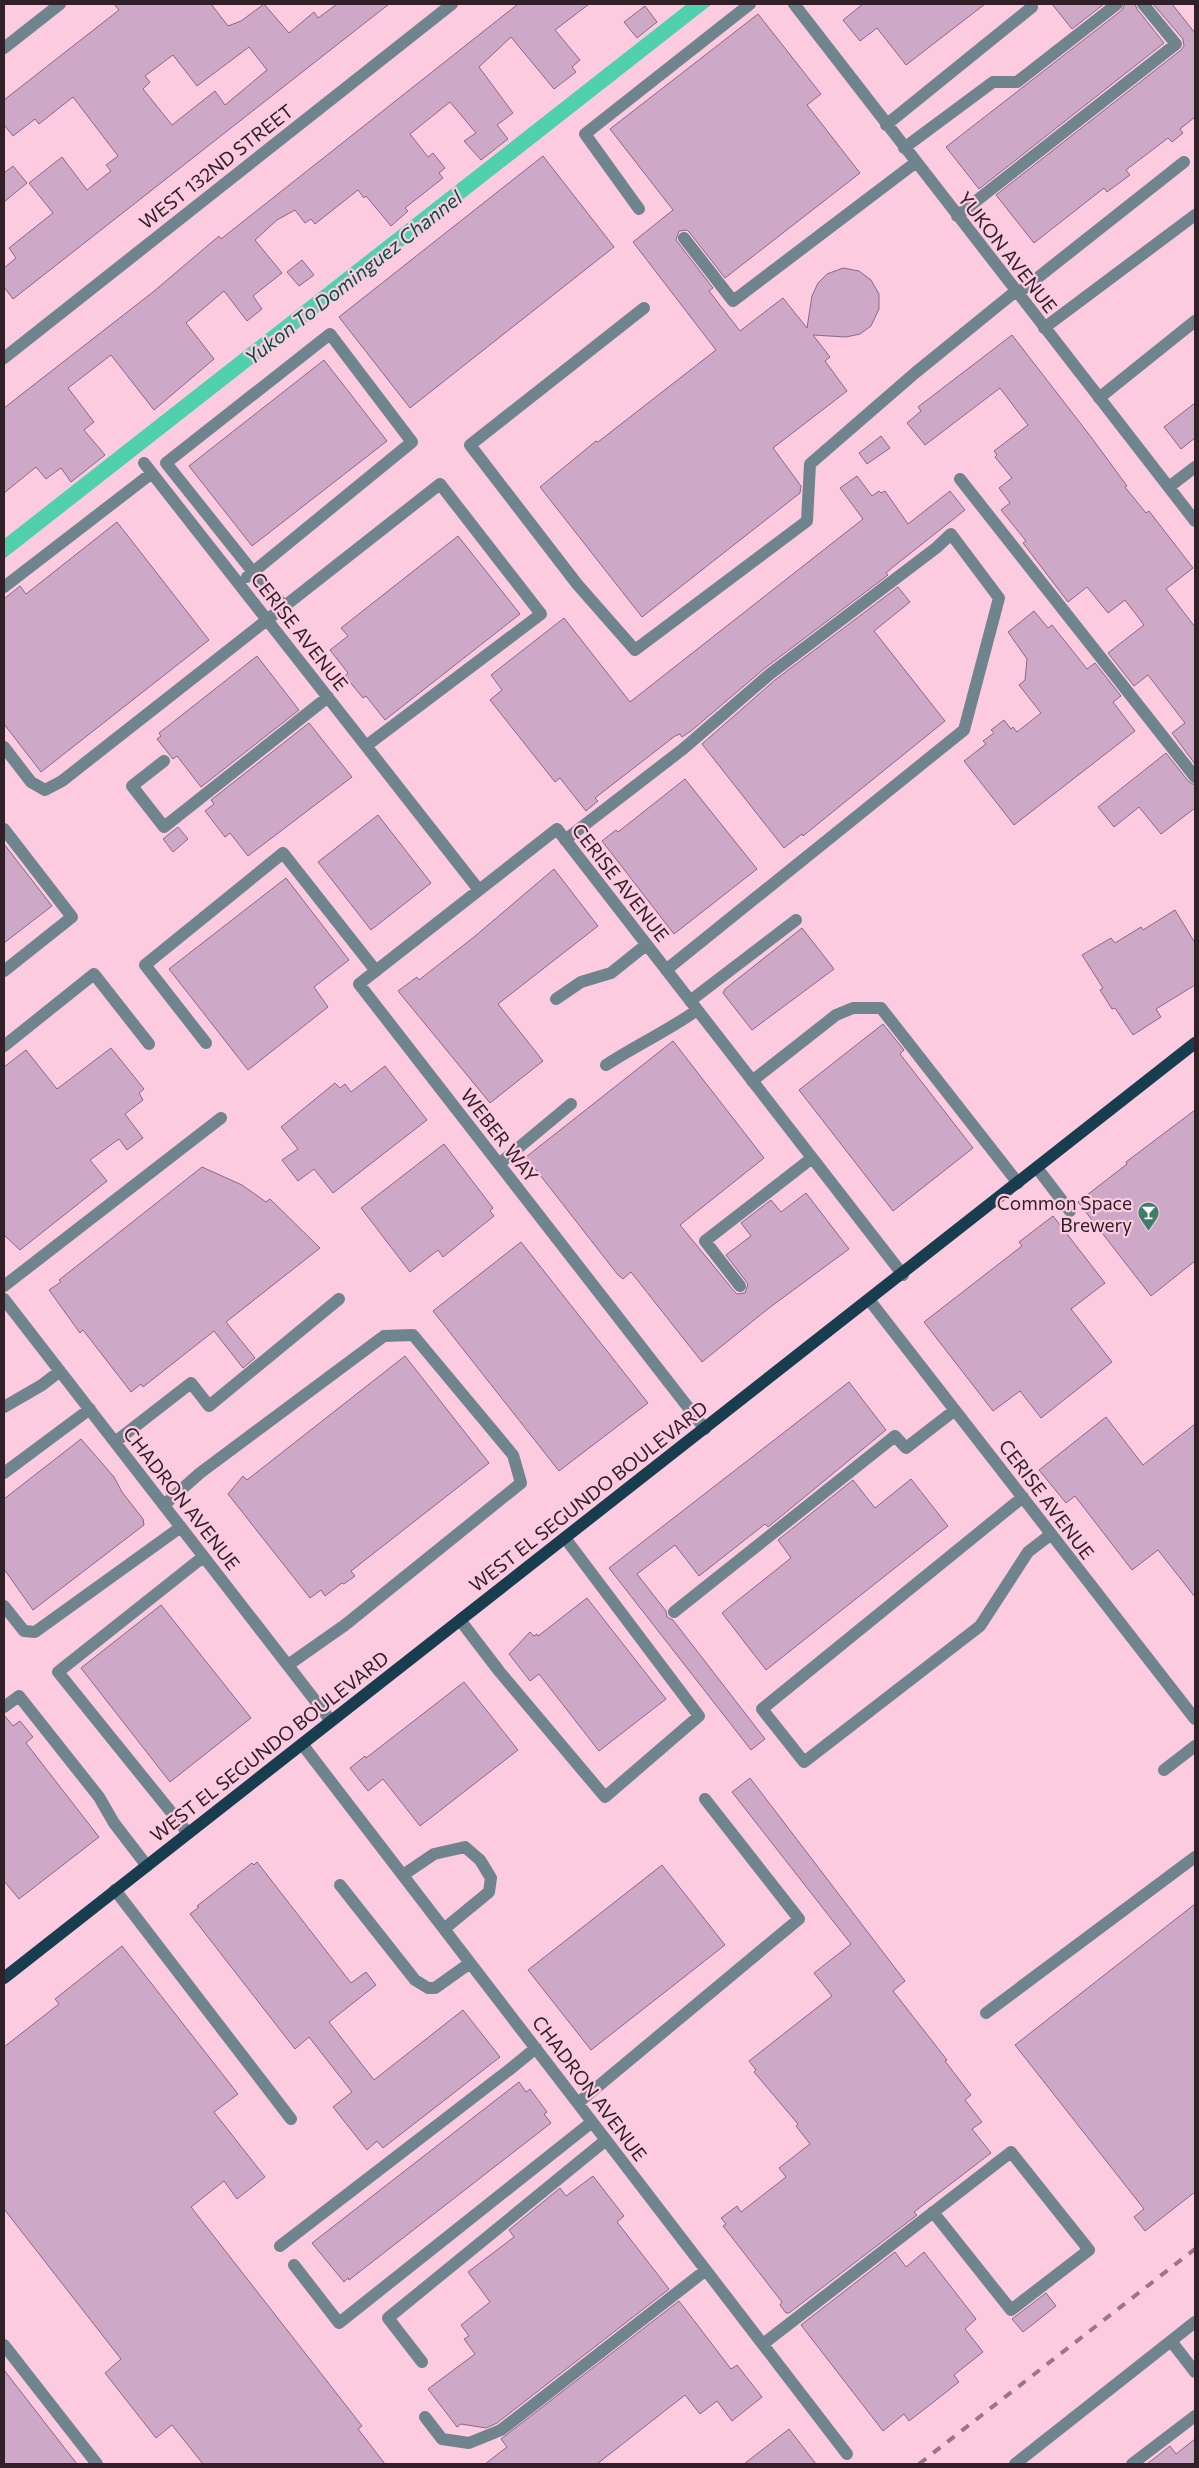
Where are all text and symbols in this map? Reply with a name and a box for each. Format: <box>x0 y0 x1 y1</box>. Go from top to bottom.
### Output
street label: WEST 132ND STREET <box>134 99 298 233</box>
water label: Yukon To Dominguez Channel <box>240 184 467 369</box>
street label: YUKON AVENUE <box>954 187 1062 317</box>
street label: CERISE AVENUE <box>247 567 353 695</box>
street label: CERISE AVENUE <box>568 818 674 946</box>
street label: WEBER WAY <box>456 1084 544 1186</box>
place label: Common Space Brewery <box>997 1191 1132 1236</box>
bar icon: Common Space Brewery <box>1136 1201 1160 1232</box>
street label: WEST EL SEGUNDO BOULEVARD <box>464 1396 712 1596</box>
street label: CHADRON AVENUE <box>119 1422 245 1574</box>
street label: CERISE AVENUE <box>995 1435 1099 1563</box>
street label: WEST EL SEGUNDO BOULEVARD <box>145 1646 393 1846</box>
street label: CHADRON AVENUE <box>528 2011 652 2165</box>

